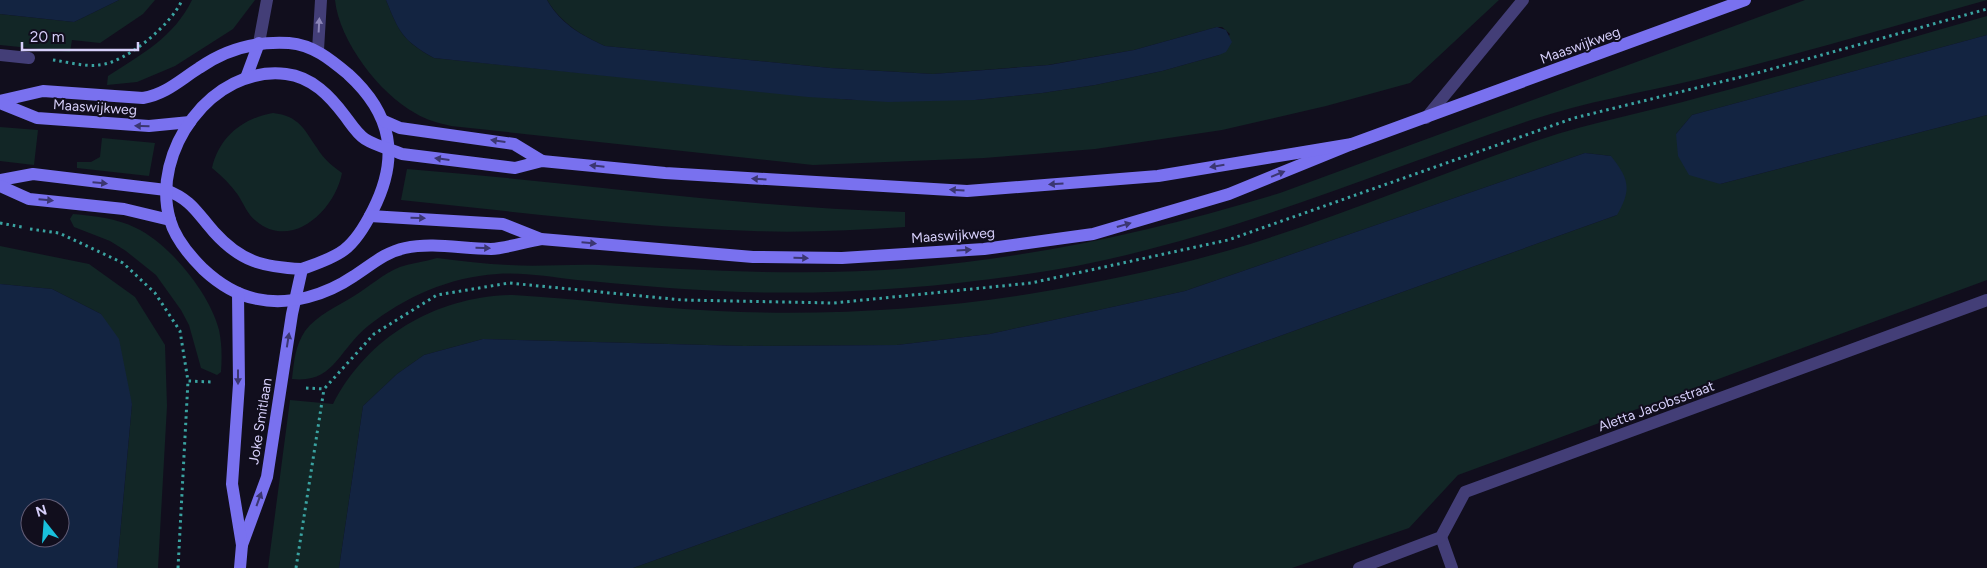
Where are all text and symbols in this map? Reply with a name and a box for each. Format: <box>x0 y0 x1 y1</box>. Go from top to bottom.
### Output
one-way arrow <box>316 17 324 33</box>
scale bar <box>22 20 139 52</box>
street label: Maaswijkweg <box>1538 23 1623 68</box>
text: 20 m <box>30 28 64 46</box>
street label: Maaswijkweg <box>52 96 138 119</box>
one-way arrow <box>133 121 149 129</box>
one-way arrow <box>490 137 506 145</box>
one-way arrow <box>434 155 450 163</box>
one-way arrow <box>589 162 605 170</box>
one-way arrow <box>1209 162 1225 170</box>
one-way arrow <box>1271 170 1285 178</box>
one-way arrow <box>751 174 767 182</box>
one-way arrow <box>92 179 108 187</box>
one-way arrow <box>1048 180 1064 188</box>
one-way arrow <box>949 186 965 194</box>
one-way arrow <box>38 196 54 204</box>
one-way arrow <box>411 214 427 222</box>
one-way arrow <box>1116 221 1131 229</box>
street label: Maaswijkweg <box>910 224 996 247</box>
one-way arrow <box>582 239 598 247</box>
one-way arrow <box>475 245 491 253</box>
one-way arrow <box>956 246 972 254</box>
one-way arrow <box>794 254 810 262</box>
one-way arrow <box>284 331 292 347</box>
one-way arrow <box>234 369 242 385</box>
street label: Joke Smitlaan <box>245 376 276 466</box>
street label: Aletta Jacobsstraat <box>1596 378 1717 435</box>
one-way arrow <box>255 491 263 506</box>
north arrow <box>20 498 70 548</box>
text: N <box>34 501 49 521</box>

